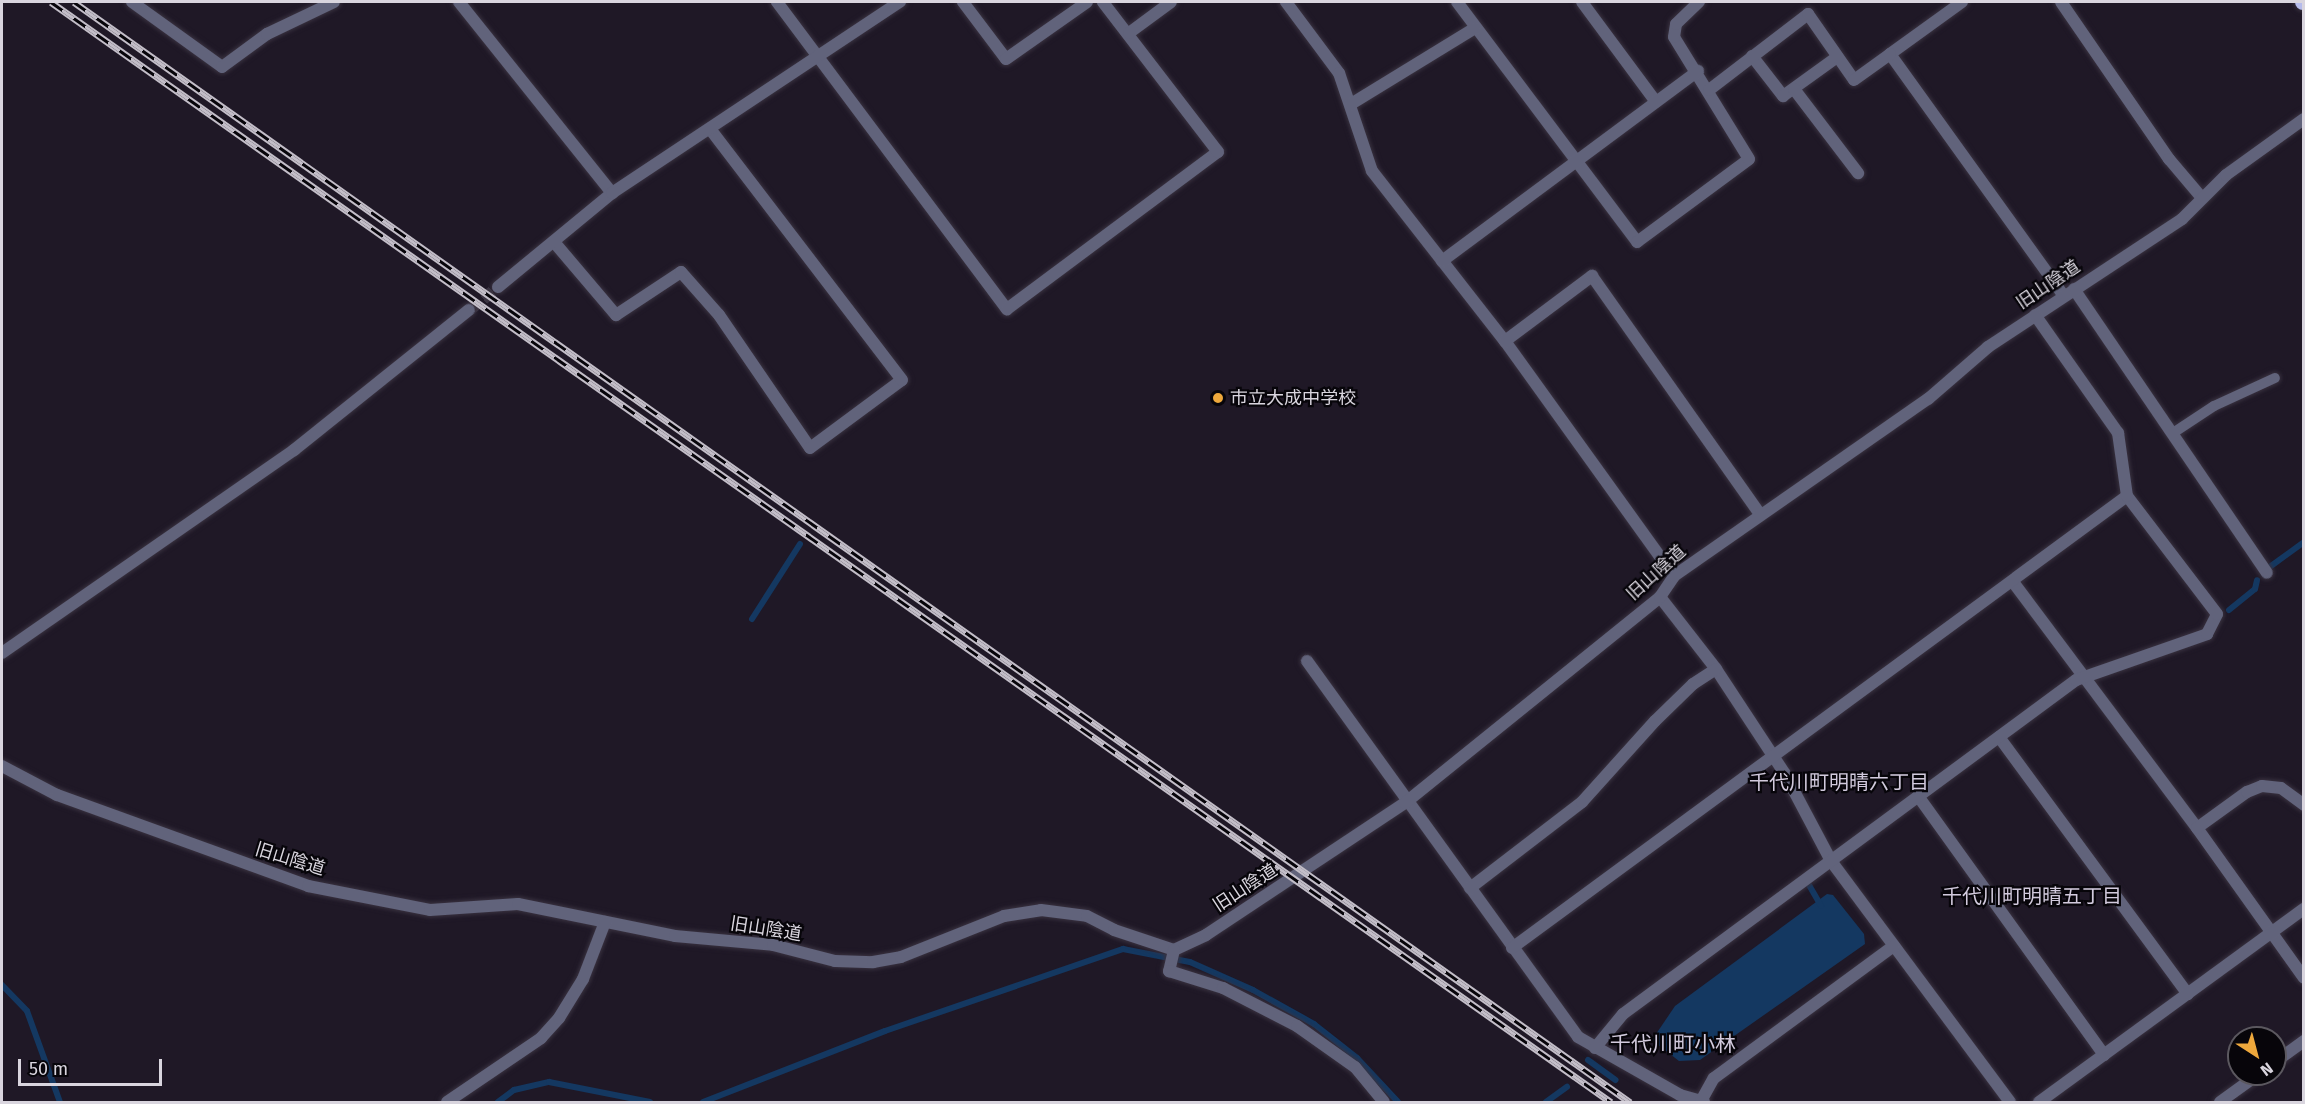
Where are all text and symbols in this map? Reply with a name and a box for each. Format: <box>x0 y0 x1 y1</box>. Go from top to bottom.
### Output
street label: 旧山陰道 <box>2012 256 2084 314</box>
place label: 市立大成中学校 <box>1230 387 1356 409</box>
marker: 市立大成中学校 <box>1211 391 1225 405</box>
street label: 旧山陰道 <box>1622 541 1690 605</box>
district label: 千代川町明晴六丁目 <box>1749 770 1929 794</box>
street label: 旧山陰道 <box>252 838 328 880</box>
street label: 旧山陰道 <box>1209 859 1281 917</box>
district label: 千代川町明晴五丁目 <box>1942 884 2122 908</box>
street label: 旧山陰道 <box>729 913 803 945</box>
north arrow <box>2227 1026 2287 1086</box>
district label: 千代川町小林 <box>1610 1031 1736 1057</box>
scale bar <box>21 1047 165 1085</box>
text: 50 m <box>29 1058 68 1080</box>
text: N <box>2257 1059 2277 1080</box>

